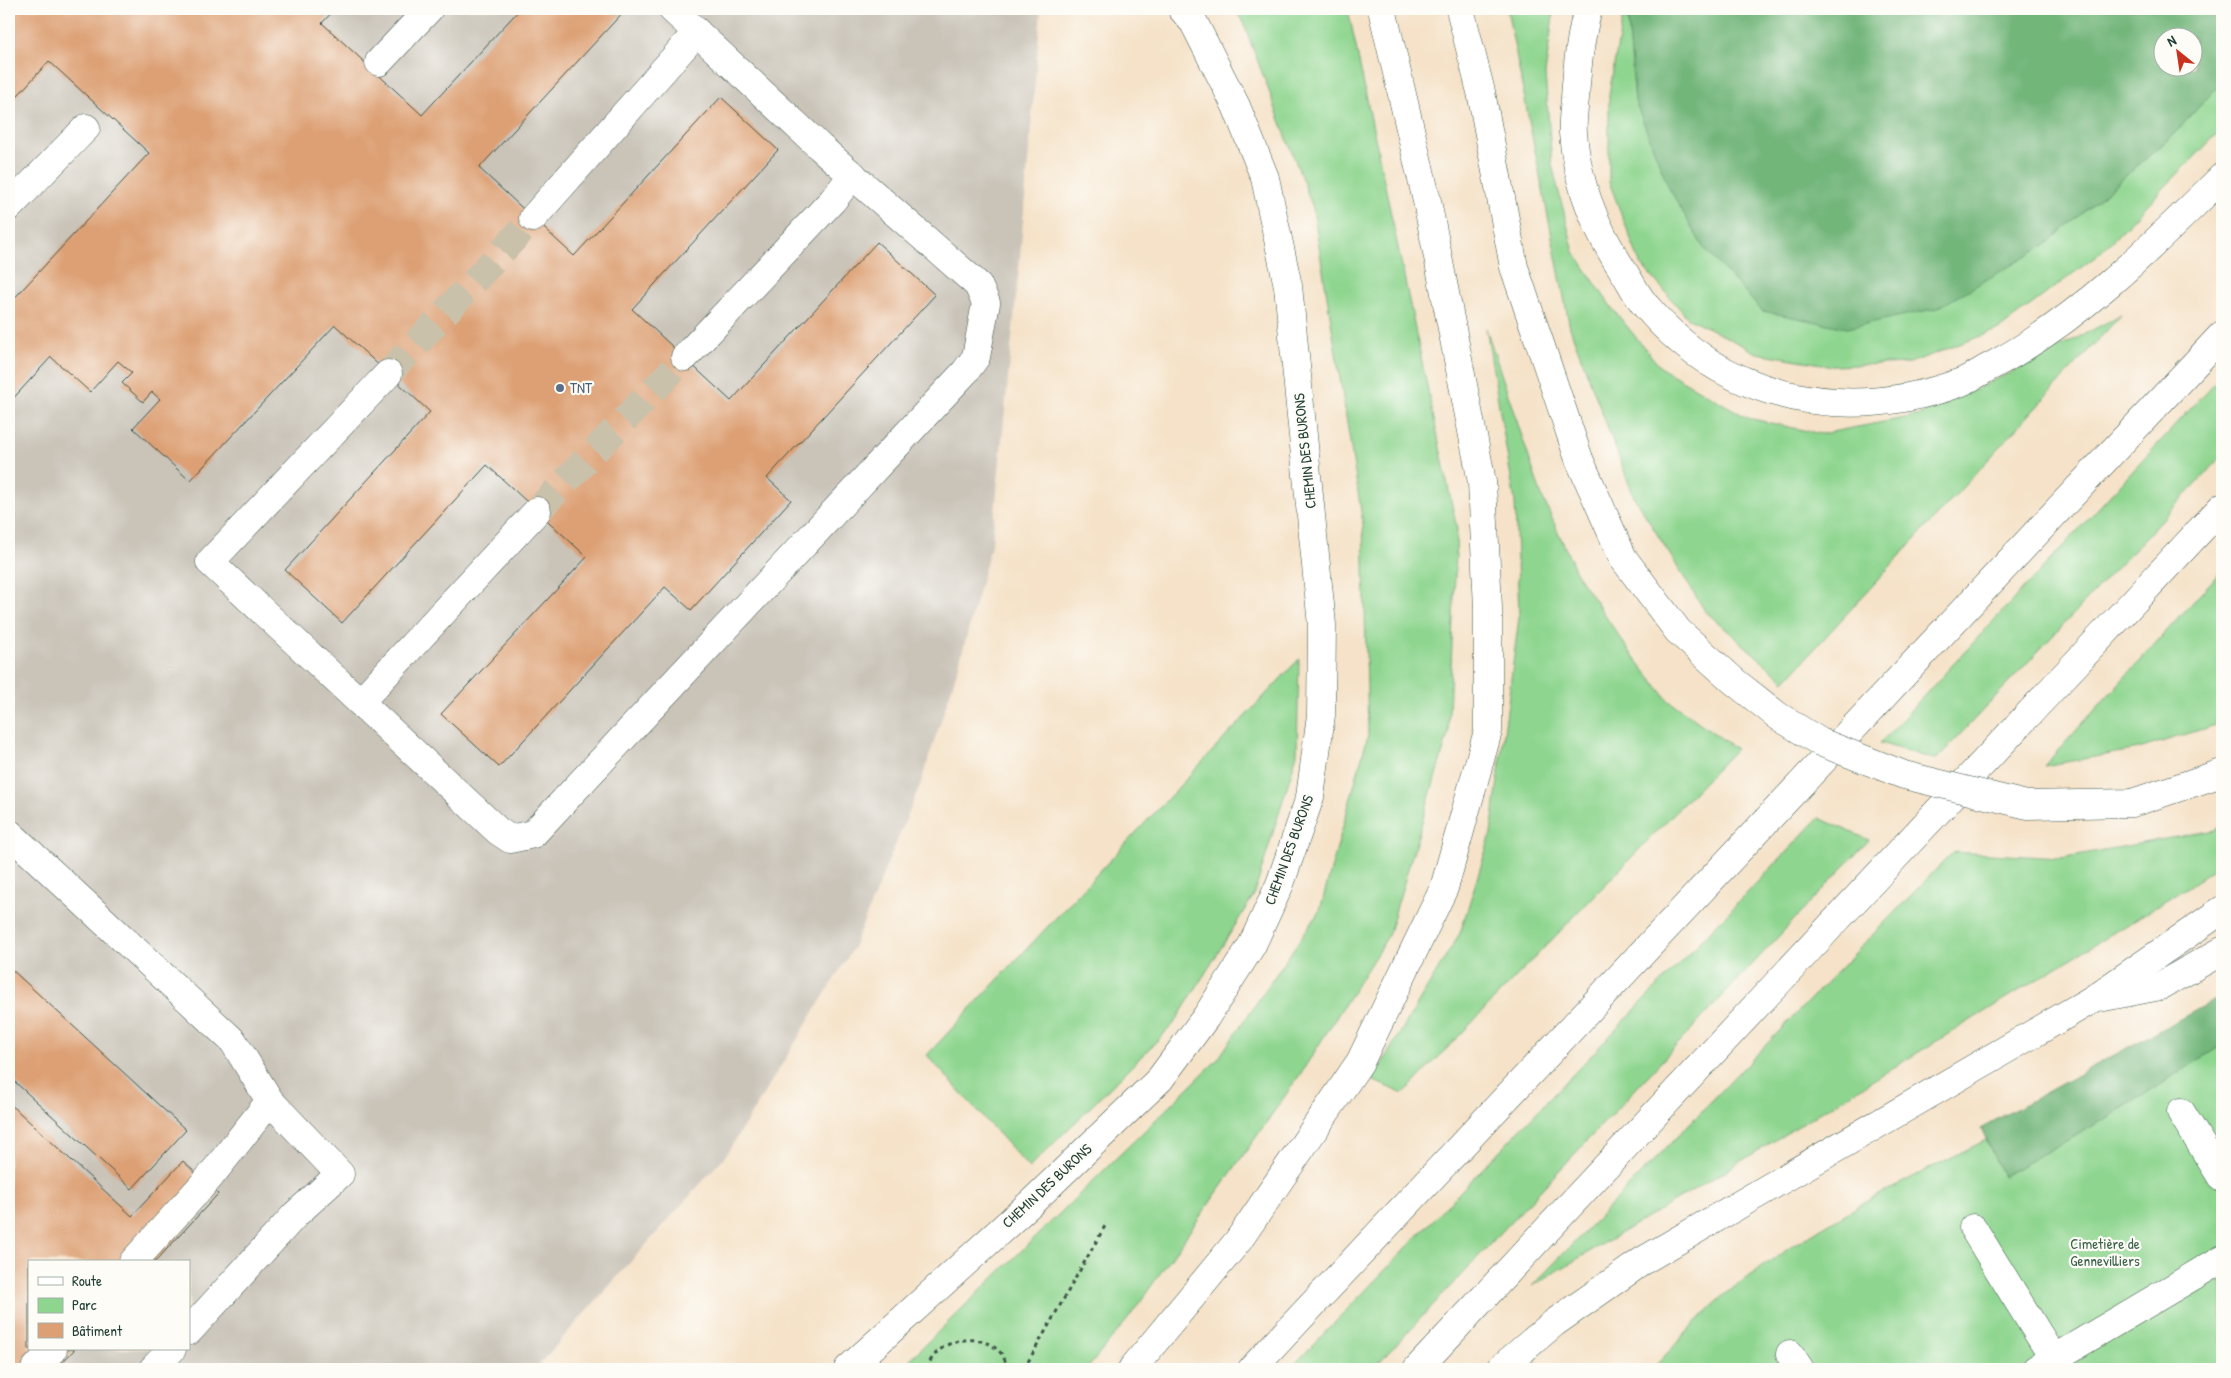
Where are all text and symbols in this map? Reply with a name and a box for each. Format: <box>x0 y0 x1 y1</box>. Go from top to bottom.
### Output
north arrow <box>2154 28 2204 78</box>
text: N <box>2163 30 2180 50</box>
place label: TNT <box>570 377 593 398</box>
marker: TNT <box>554 382 566 394</box>
street label: CHEMIN DES BURONS <box>1288 392 1321 510</box>
street label: CHEMIN DES BURONS <box>1259 792 1318 908</box>
street label: CHEMIN DES BURONS <box>997 1138 1096 1233</box>
park label: Cimetière de Gennevilliers <box>2070 1233 2140 1271</box>
legend <box>28 1260 190 1350</box>
text: Route <box>72 1270 102 1291</box>
text: Parc <box>72 1294 97 1315</box>
text: Bâtiment <box>72 1320 123 1341</box>

